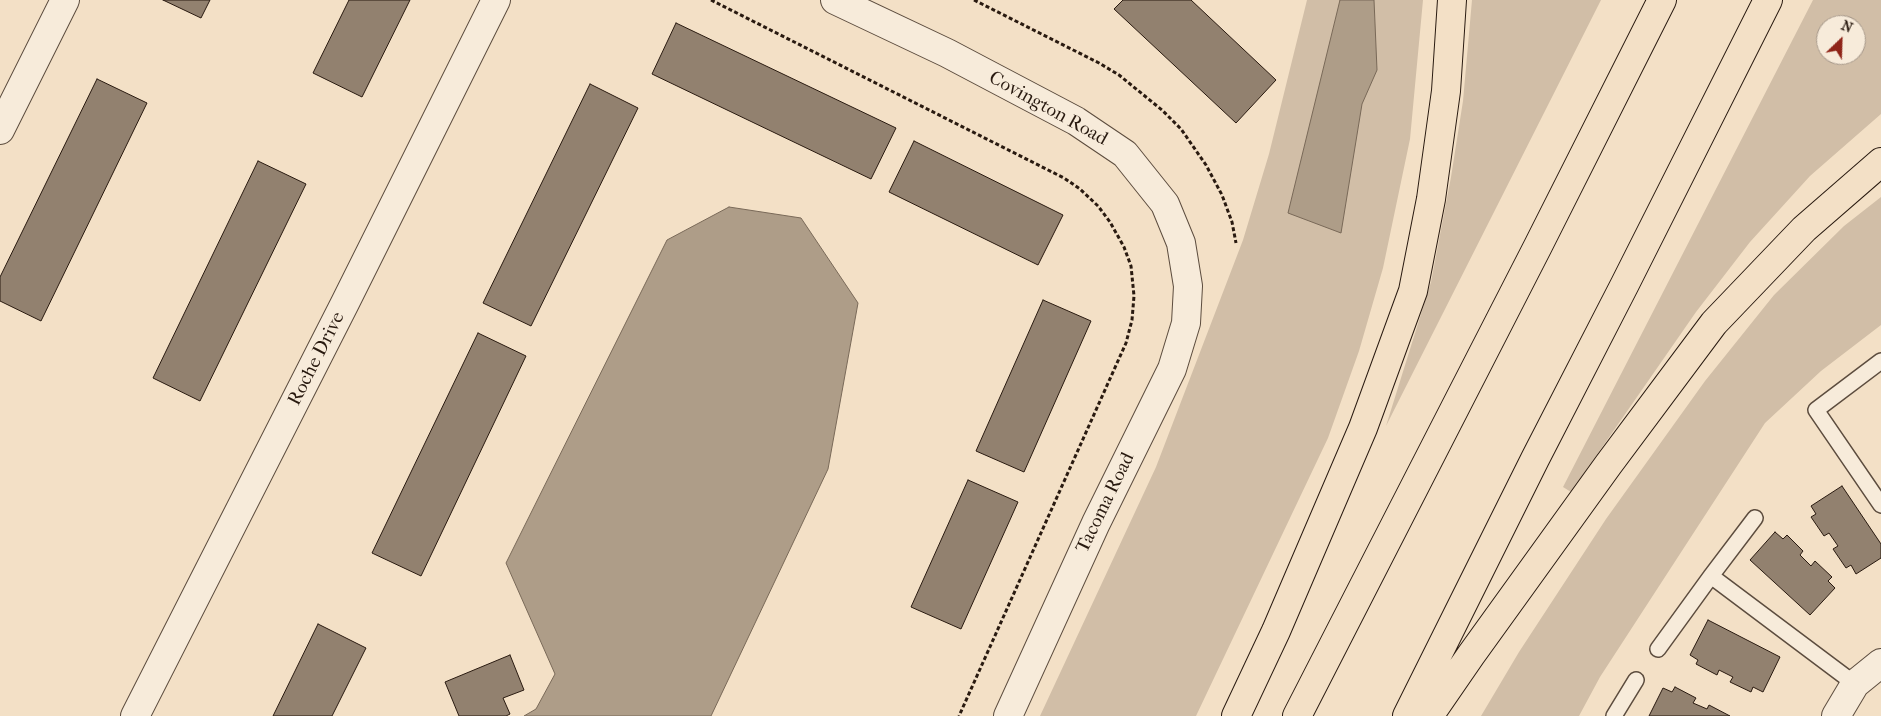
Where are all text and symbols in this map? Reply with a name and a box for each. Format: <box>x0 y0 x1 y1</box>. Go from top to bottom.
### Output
north arrow <box>1816 15 1866 65</box>
text: N <box>1839 17 1855 37</box>
street label: Covington Road <box>985 67 1111 151</box>
street label: Roche Drive <box>284 308 350 410</box>
street label: Tacoma Road <box>1072 449 1140 557</box>

